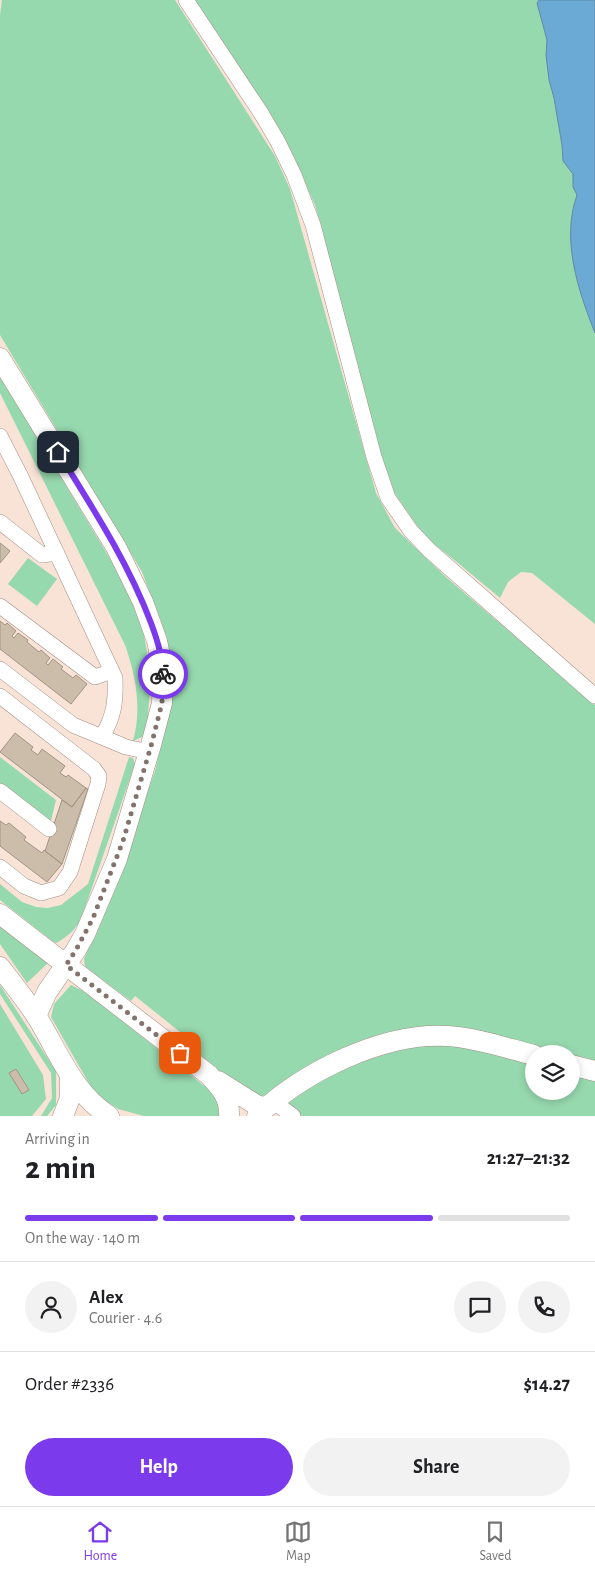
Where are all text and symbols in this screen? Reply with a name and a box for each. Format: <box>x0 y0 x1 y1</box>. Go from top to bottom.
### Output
pin <box>37 431 79 473</box>
icon: home <box>44 438 72 466</box>
courier <box>138 649 188 699</box>
icon: bike <box>149 660 177 688</box>
pin <box>159 1032 201 1074</box>
icon: bag <box>166 1039 194 1067</box>
map controls <box>525 1045 580 1100</box>
button: layers <box>525 1045 580 1100</box>
text: Arriving in <box>25 1131 90 1147</box>
text: 21:27–21:32 <box>487 1149 570 1168</box>
text: 2 min <box>25 1152 96 1184</box>
text: On the way · 140 m <box>25 1230 140 1246</box>
button: person <box>25 1281 77 1333</box>
button: chat <box>454 1281 506 1333</box>
button: phone <box>518 1281 570 1333</box>
text: Alex <box>89 1288 123 1307</box>
text: Courier · 4.6 <box>89 1310 162 1326</box>
text: Order #2336 <box>25 1375 114 1394</box>
text: $14.27 <box>524 1375 570 1394</box>
button: Help <box>25 1438 293 1496</box>
button: Share <box>303 1438 570 1496</box>
tab: Home <box>84 1518 117 1565</box>
tab: Map <box>284 1518 312 1565</box>
tab: Saved <box>479 1518 511 1565</box>

